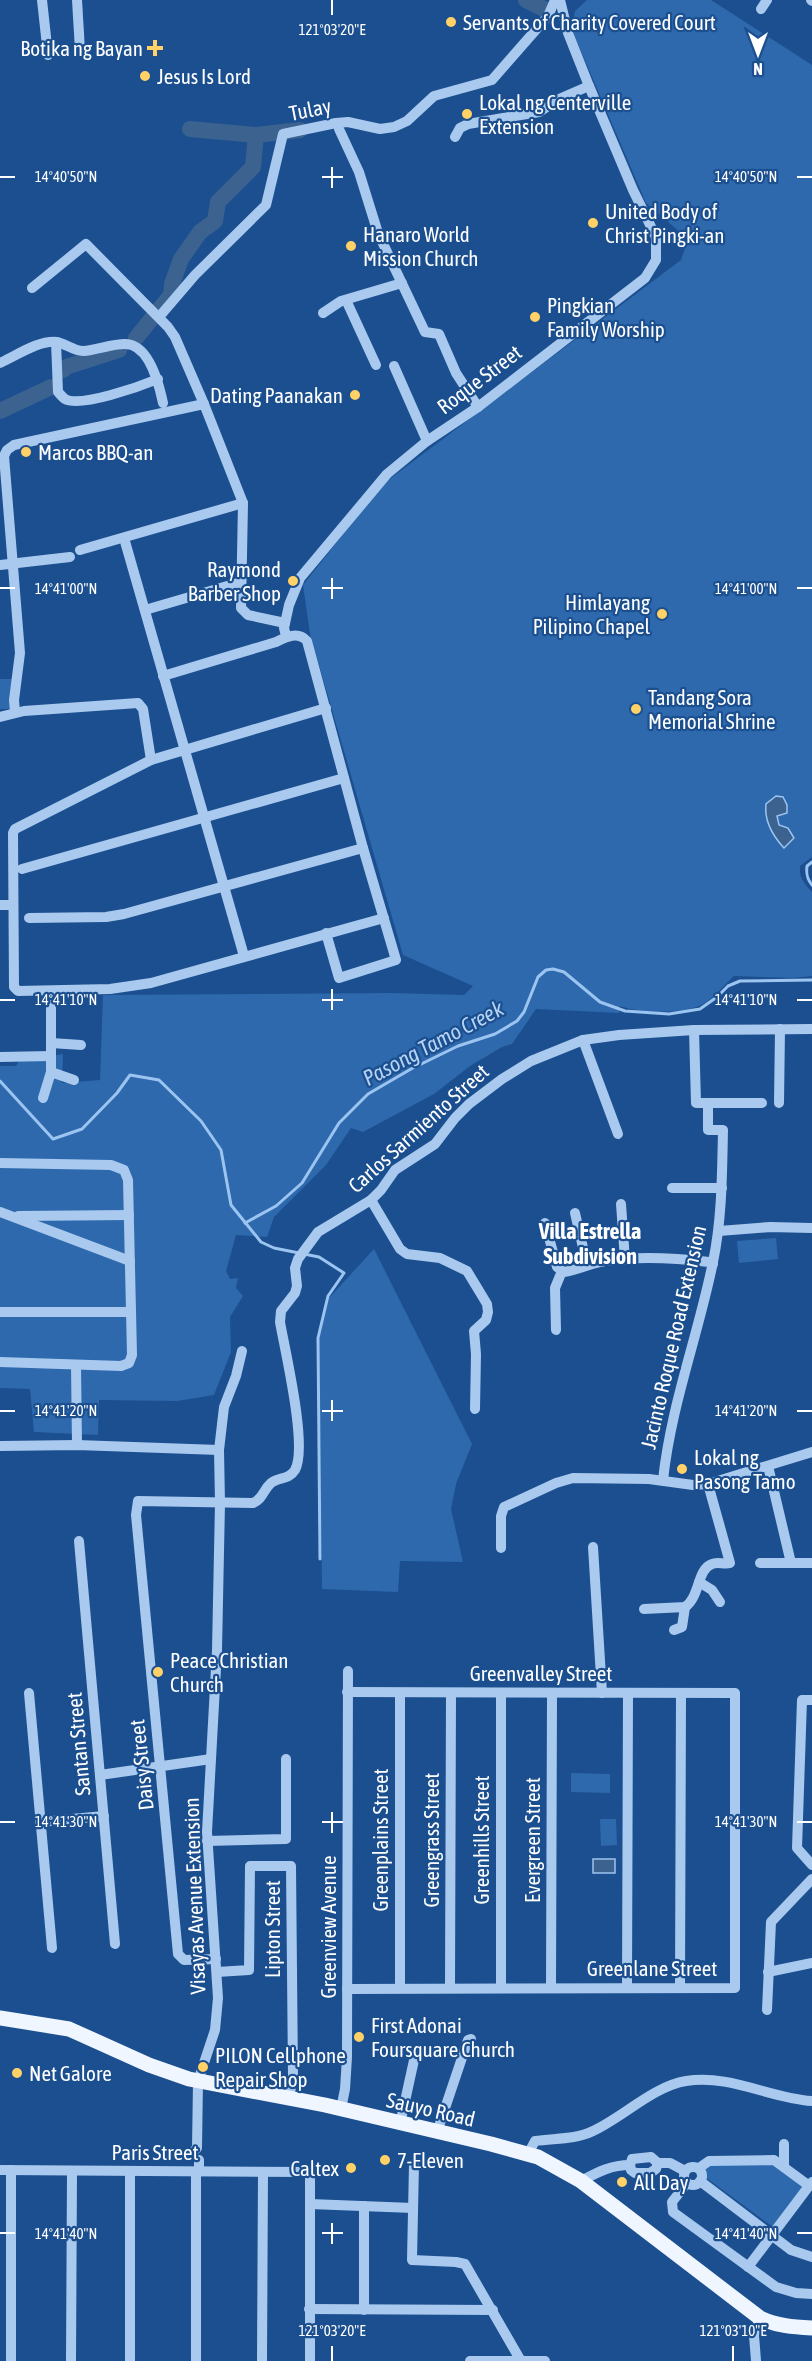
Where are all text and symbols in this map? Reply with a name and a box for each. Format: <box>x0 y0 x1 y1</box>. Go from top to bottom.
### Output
place label: Servants of Charity Covered Court <box>463 10 716 34</box>
marker: Servants of Charity Covered Court <box>444 15 458 29</box>
text: 121°03'20"E <box>298 21 366 38</box>
north arrow <box>728 24 788 84</box>
place label: Botika ng Bayan <box>20 36 143 60</box>
marker: Botika ng Bayan <box>148 41 162 55</box>
text: N <box>753 60 763 78</box>
place label: Jesus Is Lord <box>157 64 251 88</box>
marker: Jesus Is Lord <box>138 69 152 83</box>
place label: Lokal ng Centerville Extension <box>479 90 631 138</box>
street label: Tulay <box>287 93 333 125</box>
marker: Lokal ng Centerville Extension <box>460 107 474 121</box>
text: 14°40'50"N <box>35 168 97 185</box>
text: 14°40'50"N <box>715 168 777 185</box>
place label: United Body of Christ Pingki-an <box>605 199 725 247</box>
marker: United Body of Christ Pingki-an <box>586 216 600 230</box>
place label: Hanaro World Mission Church <box>363 222 478 270</box>
marker: Hanaro World Mission Church <box>344 239 358 253</box>
place label: Pingkian Family Worship <box>547 293 665 341</box>
marker: Pingkian Family Worship <box>528 310 542 324</box>
street label: Roque Street <box>432 340 526 418</box>
place label: Dating Paanakan <box>210 383 343 407</box>
marker: Dating Paanakan <box>348 388 362 402</box>
place label: Marcos BBQ-an <box>38 440 153 464</box>
marker: Marcos BBQ-an <box>19 445 33 459</box>
place label: Raymond Barber Shop <box>188 557 281 605</box>
marker: Raymond Barber Shop <box>286 574 300 588</box>
text: 14°41'00"N <box>35 580 97 597</box>
text: 14°41'00"N <box>715 580 777 597</box>
place label: Himlayang Pilipino Chapel <box>533 590 650 638</box>
marker: Himlayang Pilipino Chapel <box>655 607 669 621</box>
place label: Tandang Sora Memorial Shrine <box>648 685 776 733</box>
marker: Tandang Sora Memorial Shrine <box>629 702 643 716</box>
text: 14°41'10"N <box>35 991 97 1008</box>
text: 14°41'10"N <box>715 991 777 1008</box>
water label: Pasong Tamo Creek <box>358 995 508 1091</box>
street label: Carlos Sarmiento Street <box>343 1059 493 1197</box>
district label: Villa Estrella Subdivision <box>538 1218 641 1269</box>
street label: Jacinto Roque Road Extension <box>636 1223 710 1451</box>
text: 14°41'20"N <box>35 1402 97 1419</box>
text: 14°41'20"N <box>715 1402 777 1419</box>
place label: Lokal ng Pasong Tamo <box>694 1445 796 1493</box>
marker: Lokal ng Pasong Tamo <box>675 1462 689 1476</box>
place label: Peace Christian Church <box>170 1648 288 1696</box>
street label: Greenvalley Street <box>470 1661 612 1685</box>
marker: Peace Christian Church <box>151 1665 165 1679</box>
street label: Santan Street <box>62 1691 94 1797</box>
street label: Daisy Street <box>124 1718 158 1812</box>
street label: Greenplains Street <box>368 1768 392 1912</box>
street label: Greengrass Street <box>419 1773 443 1907</box>
street label: Greenhills Street <box>469 1776 493 1904</box>
street label: Evergreen Street <box>520 1777 544 1903</box>
street label: Visayas Avenue Extension <box>179 1797 209 1995</box>
text: 14°41'30"N <box>35 1813 97 1830</box>
text: 14°41'30"N <box>715 1813 777 1830</box>
street label: Greenview Avenue <box>316 1856 340 1998</box>
street label: Lipton Street <box>260 1880 284 1978</box>
street label: Greenlane Street <box>587 1956 717 1980</box>
place label: First Adonai Foursquare Church <box>371 2013 515 2061</box>
marker: First Adonai Foursquare Church <box>352 2030 366 2044</box>
place label: PILON Cellphone Repair Shop <box>215 2043 346 2091</box>
marker: PILON Cellphone Repair Shop <box>196 2060 210 2074</box>
place label: Net Galore <box>29 2061 112 2085</box>
marker: Net Galore <box>10 2066 24 2080</box>
street label: Sauyo Road <box>384 2087 478 2131</box>
street label: Paris Street <box>111 2140 199 2164</box>
place label: 7-Eleven <box>397 2148 464 2172</box>
marker: 7-Eleven <box>378 2153 392 2167</box>
place label: Caltex <box>291 2156 340 2180</box>
marker: Caltex <box>344 2161 358 2175</box>
place label: All Day <box>634 2170 689 2194</box>
marker: All Day <box>615 2175 629 2189</box>
text: 14°41'40"N <box>35 2225 97 2242</box>
text: 14°41'40"N <box>715 2225 777 2242</box>
text: 121°03'20"E <box>298 2322 366 2339</box>
text: 121°03'10"E <box>699 2322 767 2339</box>

